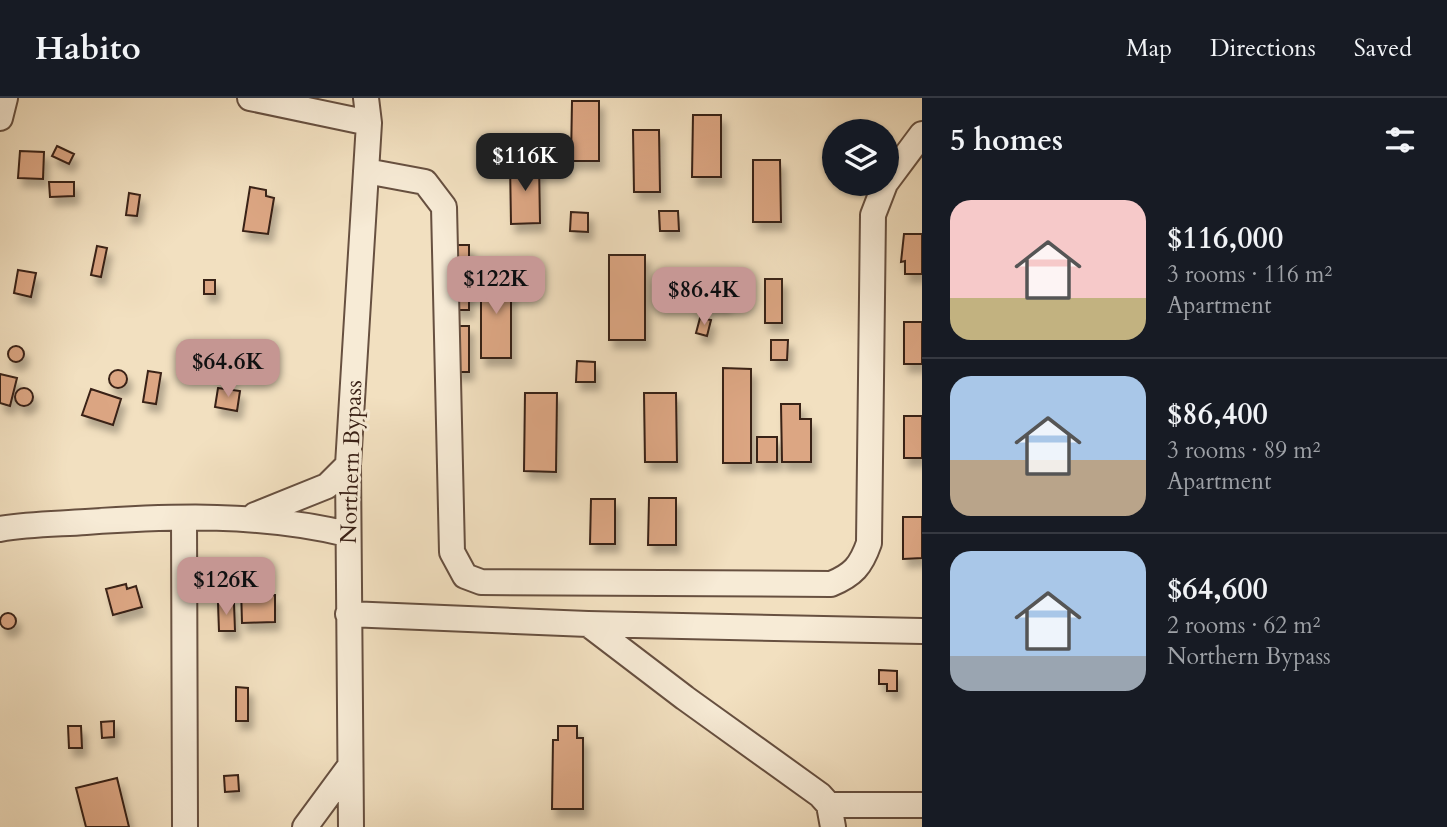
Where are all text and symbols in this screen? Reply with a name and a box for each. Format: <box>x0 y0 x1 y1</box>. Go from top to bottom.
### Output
text: Habito <box>35 26 141 71</box>
text: Map <box>1126 32 1172 65</box>
text: Directions <box>1210 32 1316 65</box>
text: Saved <box>1354 32 1412 65</box>
map controls <box>822 119 899 196</box>
button: layers <box>822 119 899 196</box>
text: 5 homes <box>950 120 1063 161</box>
icon: filters <box>1381 121 1419 159</box>
pin: $116K <box>476 134 574 193</box>
text: $116K <box>492 140 558 171</box>
text: $116,000 <box>1167 218 1283 259</box>
icon: home <box>1006 228 1090 312</box>
pin: $122K <box>447 256 545 316</box>
text: 3 rooms · 116 m² <box>1167 259 1332 290</box>
text: $122K <box>463 263 529 294</box>
pin: $86.4K <box>647 268 761 327</box>
text: $86.4K <box>668 274 740 305</box>
text: Apartment <box>1167 290 1271 321</box>
pin: $64.6K <box>171 340 285 399</box>
text: $64.6K <box>192 346 264 377</box>
street label: Northern Bypass <box>333 380 369 544</box>
text: $86,400 <box>1167 394 1268 435</box>
icon: home <box>1006 404 1090 488</box>
text: 3 rooms · 89 m² <box>1167 435 1320 466</box>
text: Apartment <box>1167 466 1271 497</box>
pin: $126K <box>177 558 275 617</box>
text: $126K <box>193 564 259 595</box>
text: $64,600 <box>1167 569 1268 610</box>
icon: home <box>1006 579 1090 663</box>
text: 2 rooms · 62 m² <box>1167 610 1320 641</box>
text: Northern Bypass <box>1167 641 1331 672</box>

